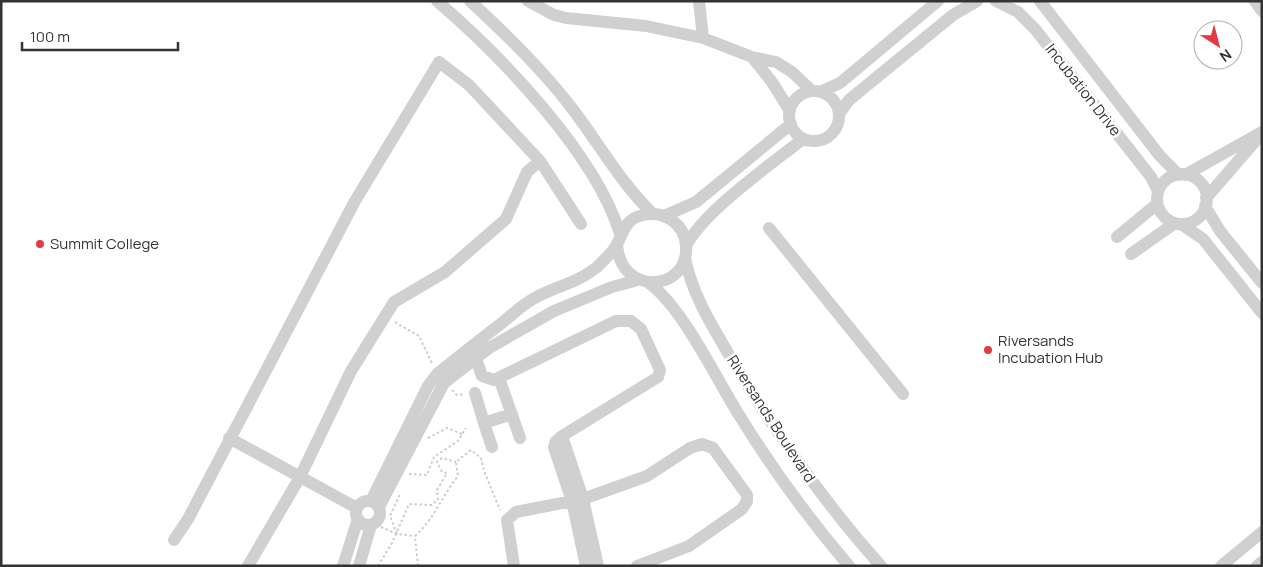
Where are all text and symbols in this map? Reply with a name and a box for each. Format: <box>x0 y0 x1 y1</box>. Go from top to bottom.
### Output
scale bar <box>22 20 179 52</box>
north arrow <box>1193 20 1243 70</box>
text: 100 m <box>30 26 70 47</box>
street label: Incubation Drive <box>1041 39 1126 141</box>
text: N <box>1216 45 1236 67</box>
place label: Summit College <box>50 233 159 254</box>
marker: Summit College <box>34 238 46 250</box>
place label: Riversands Incubation Hub <box>998 330 1103 368</box>
marker: Riversands Incubation Hub <box>982 344 994 356</box>
street label: Riversands Boulevard <box>722 351 820 486</box>

